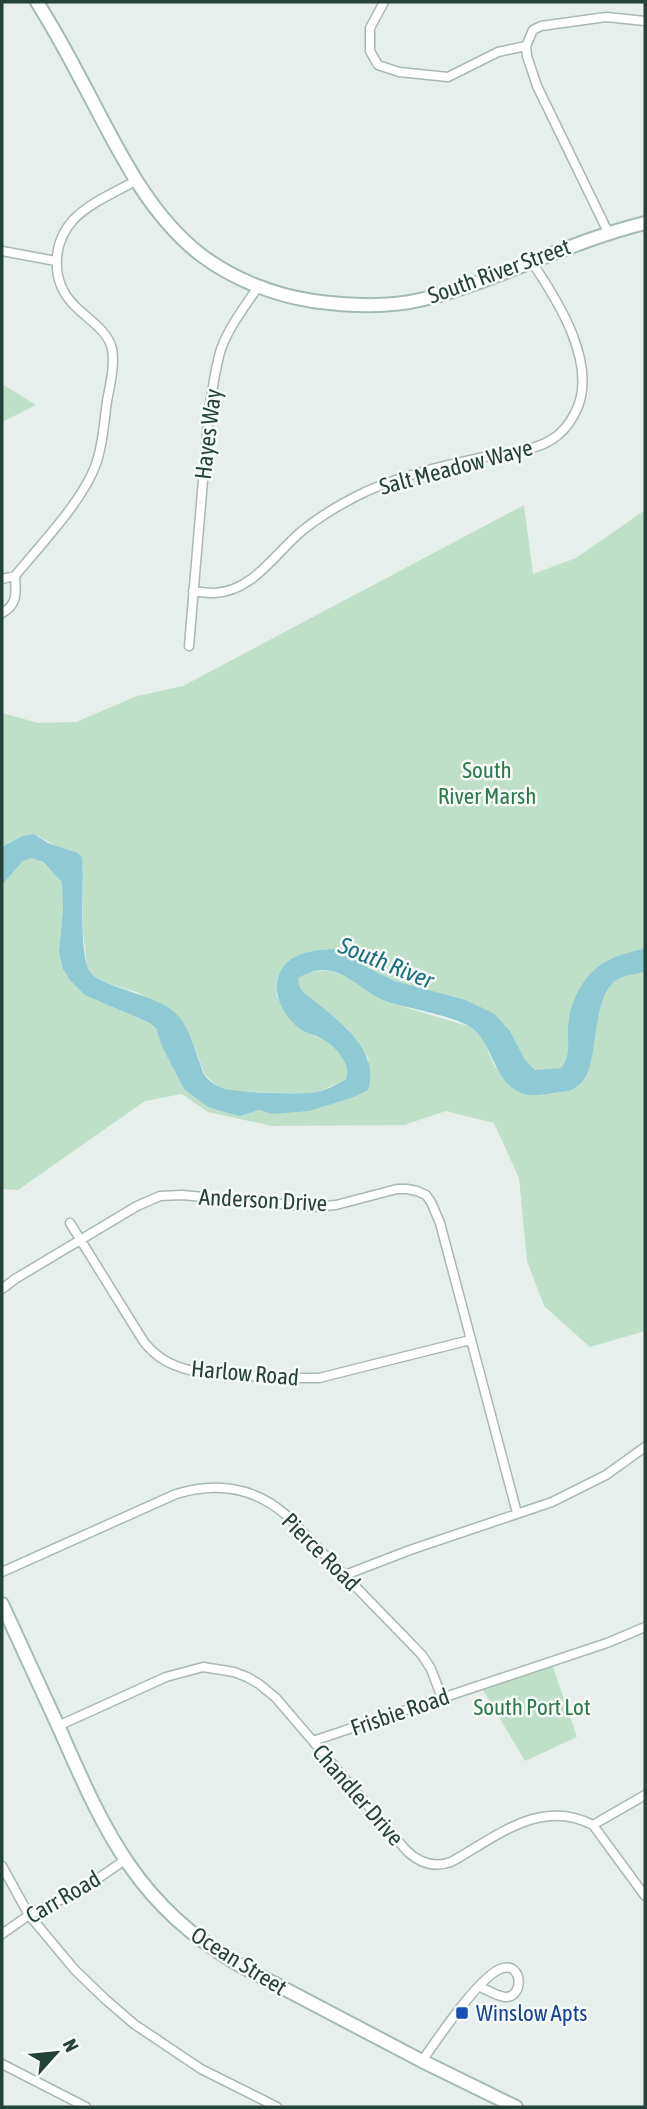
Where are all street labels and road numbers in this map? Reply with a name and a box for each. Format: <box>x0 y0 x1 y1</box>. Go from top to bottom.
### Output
street label: South River Street <box>424 233 574 309</box>
street label: Hayes Way <box>190 387 226 481</box>
street label: Salt Meadow Waye <box>377 434 535 500</box>
street label: Anderson Drive <box>198 1184 328 1216</box>
street label: Harlow Road <box>190 1355 300 1391</box>
street label: Pierce Road <box>277 1508 365 1596</box>
street label: Frisbie Road <box>347 1683 453 1741</box>
street label: Chandler Drive <box>307 1739 409 1851</box>
street label: Carr Road <box>21 1865 105 1929</box>
street label: Ocean Street <box>186 1921 292 2001</box>

